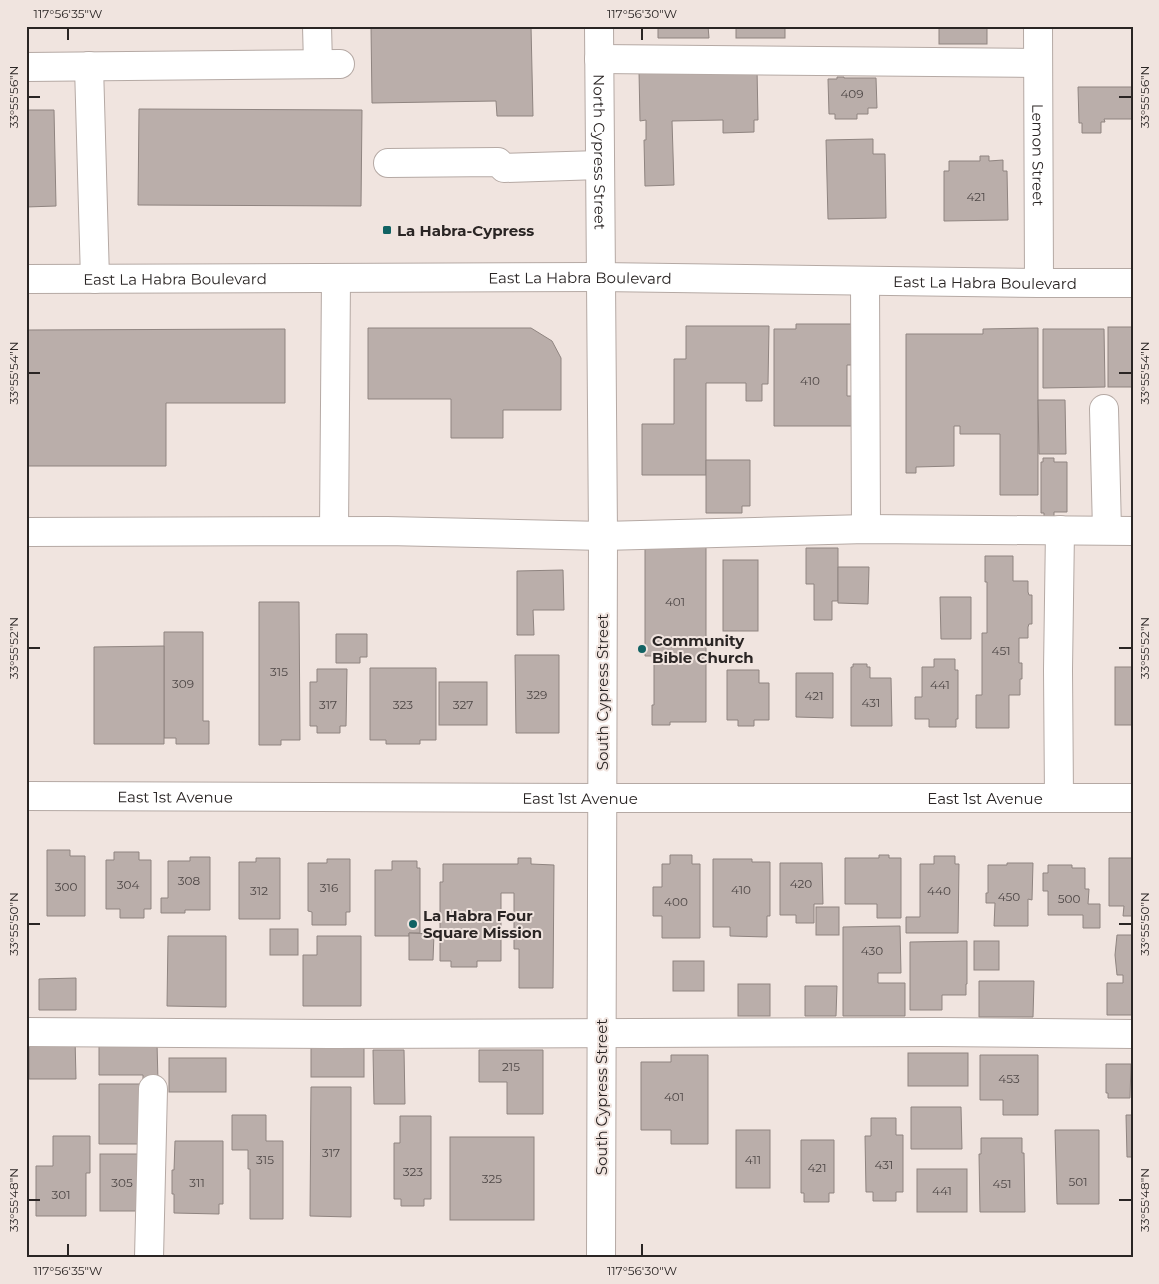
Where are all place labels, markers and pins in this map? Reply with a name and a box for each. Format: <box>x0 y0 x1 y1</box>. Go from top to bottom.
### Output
place label: La Habra-Cypress <box>397 221 534 240</box>
marker: La Habra-Cypress <box>381 224 393 236</box>
place label: Community Bible Church <box>652 631 754 667</box>
marker: Community Bible Church <box>636 643 648 655</box>
place label: La Habra Four Square Mission <box>423 906 542 942</box>
marker: La Habra Four Square Mission <box>407 918 419 930</box>

